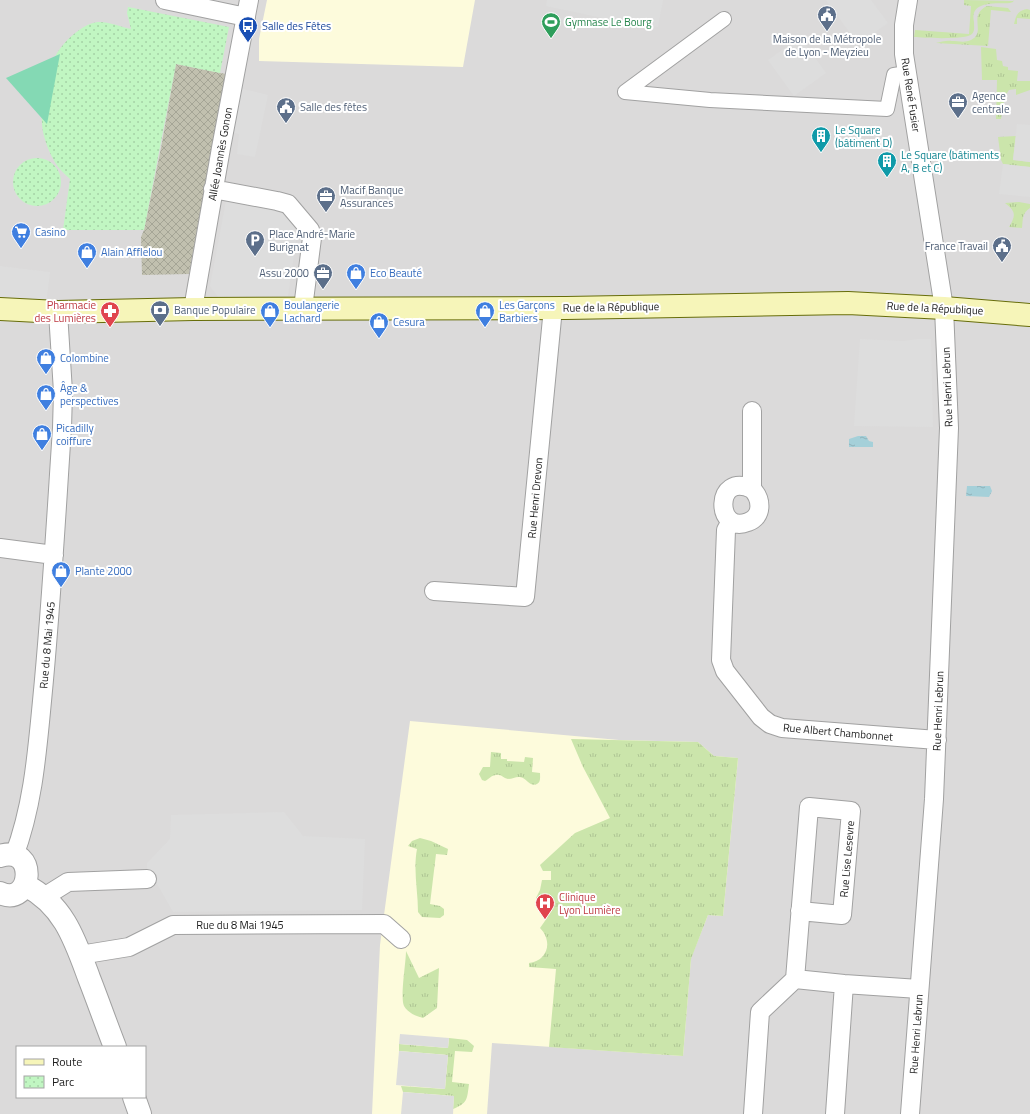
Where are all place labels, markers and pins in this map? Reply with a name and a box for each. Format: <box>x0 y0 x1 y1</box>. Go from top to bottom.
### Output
public building icon: Maison de la Métropole de Lyon - Meyzieu <box>816 4 838 32</box>
sports icon: Gymnase Le Bourg <box>540 11 562 39</box>
place label: Gymnase Le Bourg <box>565 14 652 30</box>
bus stop icon: Salle des Fêtes <box>237 15 259 43</box>
place label: Salle des Fêtes <box>262 18 331 34</box>
place label: Maison de la Métropole de Lyon - Meyzieu <box>773 31 882 60</box>
place label: Agence centrale <box>972 88 1010 117</box>
office icon: Agence centrale <box>947 91 969 119</box>
public building icon: Salle des fêtes <box>275 96 297 124</box>
place label: Salle des fêtes <box>300 99 367 115</box>
place label: Le Square (bâtiment D) <box>835 122 892 151</box>
building icon: Le Square (bâtiment D) <box>810 125 832 153</box>
place label: Le Square (bâtiments A, B et C) <box>901 147 999 176</box>
building icon: Le Square (bâtiments A, B et C) <box>876 150 898 178</box>
place label: Macif Banque Assurances <box>340 182 404 211</box>
office icon: Macif Banque Assurances <box>315 185 337 213</box>
supermarket icon: Casino <box>10 221 32 249</box>
place label: Casino <box>35 224 66 240</box>
place label: Place André-Marie Burignat <box>269 226 356 255</box>
parking icon: Place André-Marie Burignat <box>244 229 266 257</box>
public building icon: France Travail <box>991 235 1013 263</box>
place label: France Travail <box>925 238 988 254</box>
shop icon: Alain Afflelou <box>76 241 98 269</box>
place label: Alain Afflelou <box>101 244 163 260</box>
office icon: Assu 2000 <box>312 262 334 290</box>
shop icon: Eco Beauté <box>345 262 367 290</box>
place label: Assu 2000 <box>259 265 309 281</box>
place label: Eco Beauté <box>370 265 422 281</box>
place label: Pharmacie des Lumières <box>35 297 96 326</box>
place label: Boulangerie Lachard <box>284 297 340 326</box>
place label: Les Garçons Barbiers <box>499 297 555 326</box>
bank icon: Banque Populaire <box>149 299 171 327</box>
pharmacy icon: Pharmacie des Lumières <box>99 300 121 328</box>
shop icon: Boulangerie Lachard <box>259 300 281 328</box>
shop icon: Les Garçons Barbiers <box>474 300 496 328</box>
place label: Banque Populaire <box>174 302 256 318</box>
shop icon: Cesura <box>368 311 390 339</box>
place label: Cesura <box>393 314 425 330</box>
shop icon: Colombine <box>35 347 57 375</box>
place label: Colombine <box>60 350 109 366</box>
place label: Âge & perspectives <box>60 380 119 409</box>
shop icon: Âge & perspectives <box>35 383 57 411</box>
place label: Picadilly coiffure <box>56 420 95 449</box>
shop icon: Picadilly coiffure <box>31 423 53 451</box>
shop icon: Plante 2000 <box>50 560 72 588</box>
place label: Plante 2000 <box>75 563 132 579</box>
place label: Clinique Lyon Lumière <box>559 889 621 918</box>
hospital icon: Clinique Lyon Lumière <box>534 892 556 920</box>

